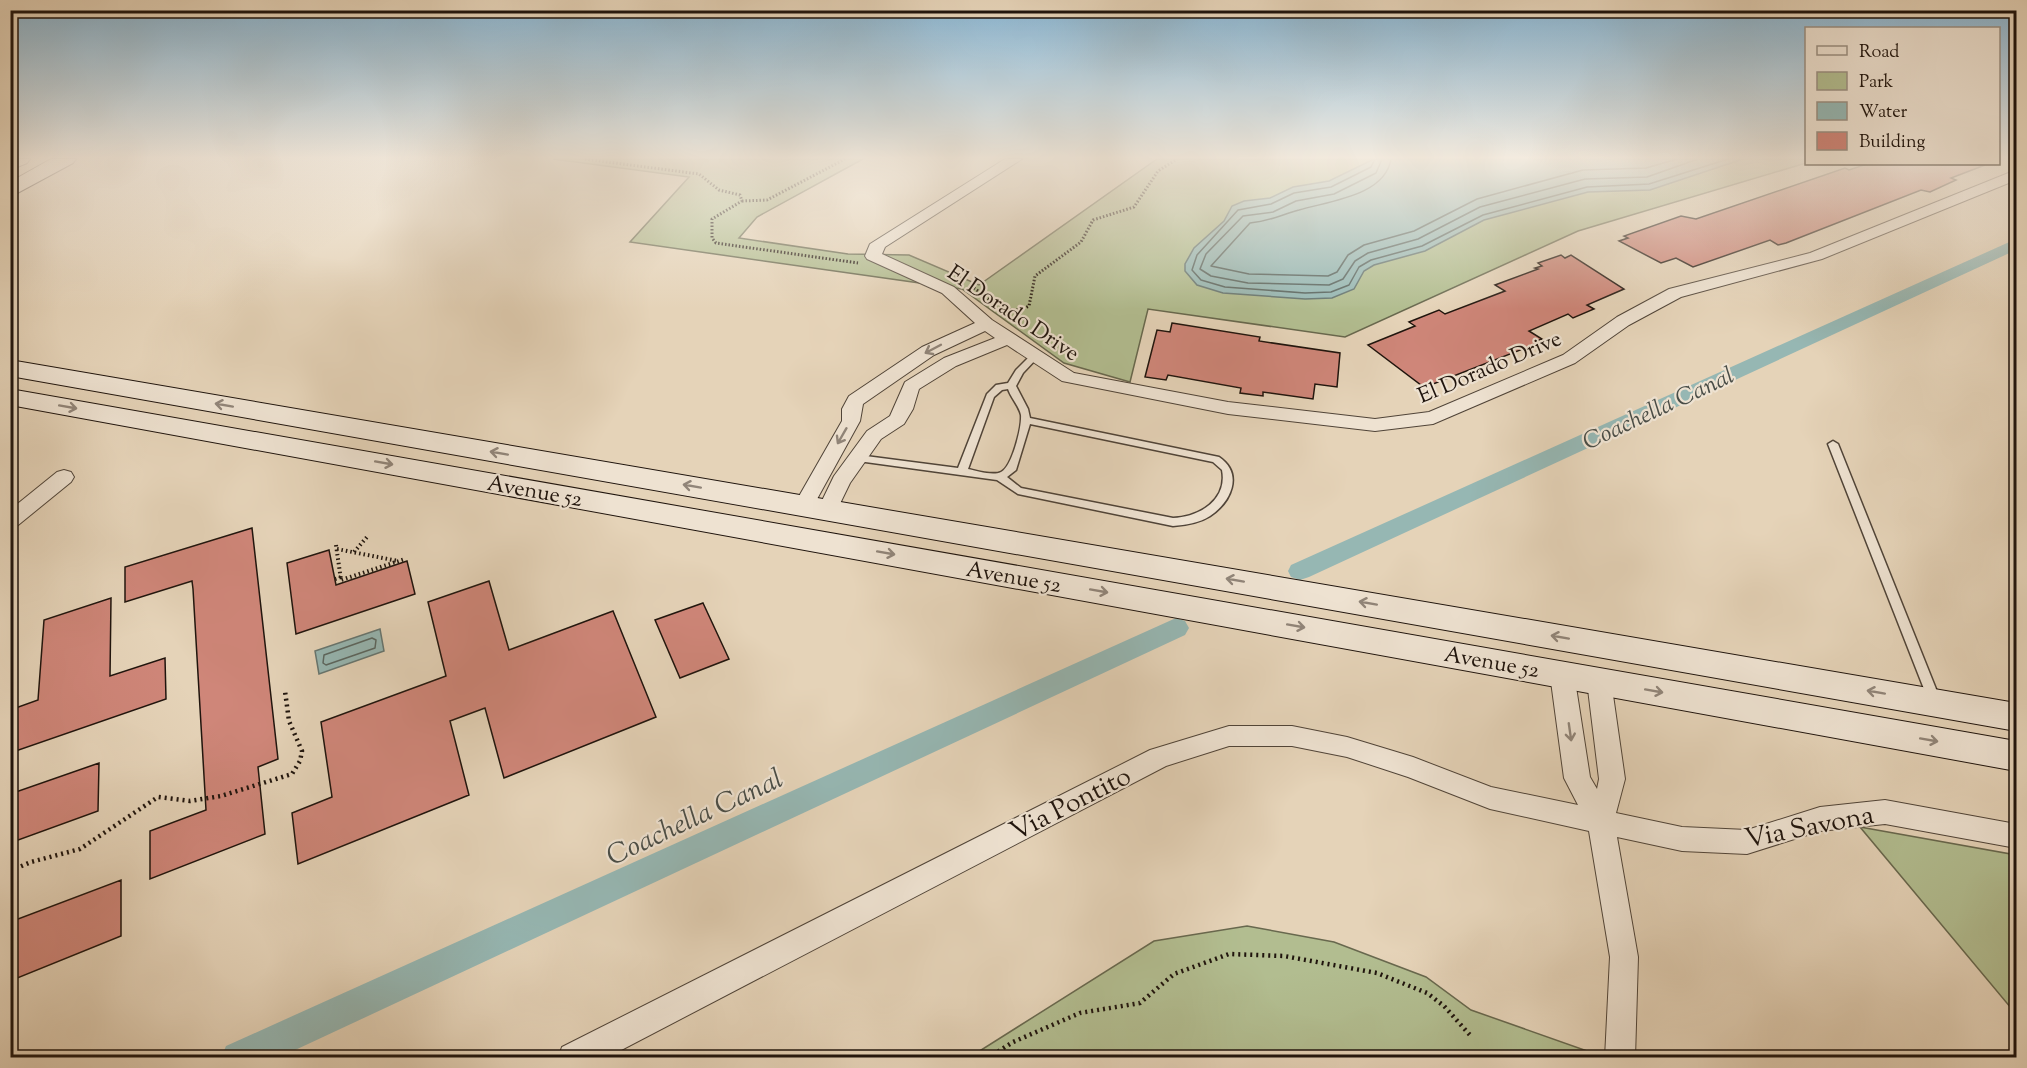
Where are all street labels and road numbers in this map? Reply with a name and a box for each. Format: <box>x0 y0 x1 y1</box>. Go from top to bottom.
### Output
street label: El Dorado Drive <box>940 258 1085 371</box>
street label: El Dorado Drive <box>1413 324 1567 413</box>
street label: Avenue 52 <box>484 469 585 517</box>
street label: Avenue 52 <box>963 555 1064 603</box>
street label: Avenue 52 <box>1441 640 1542 688</box>
street label: Via Pontito <box>1004 758 1139 852</box>
street label: Via Savona <box>1742 797 1877 860</box>

